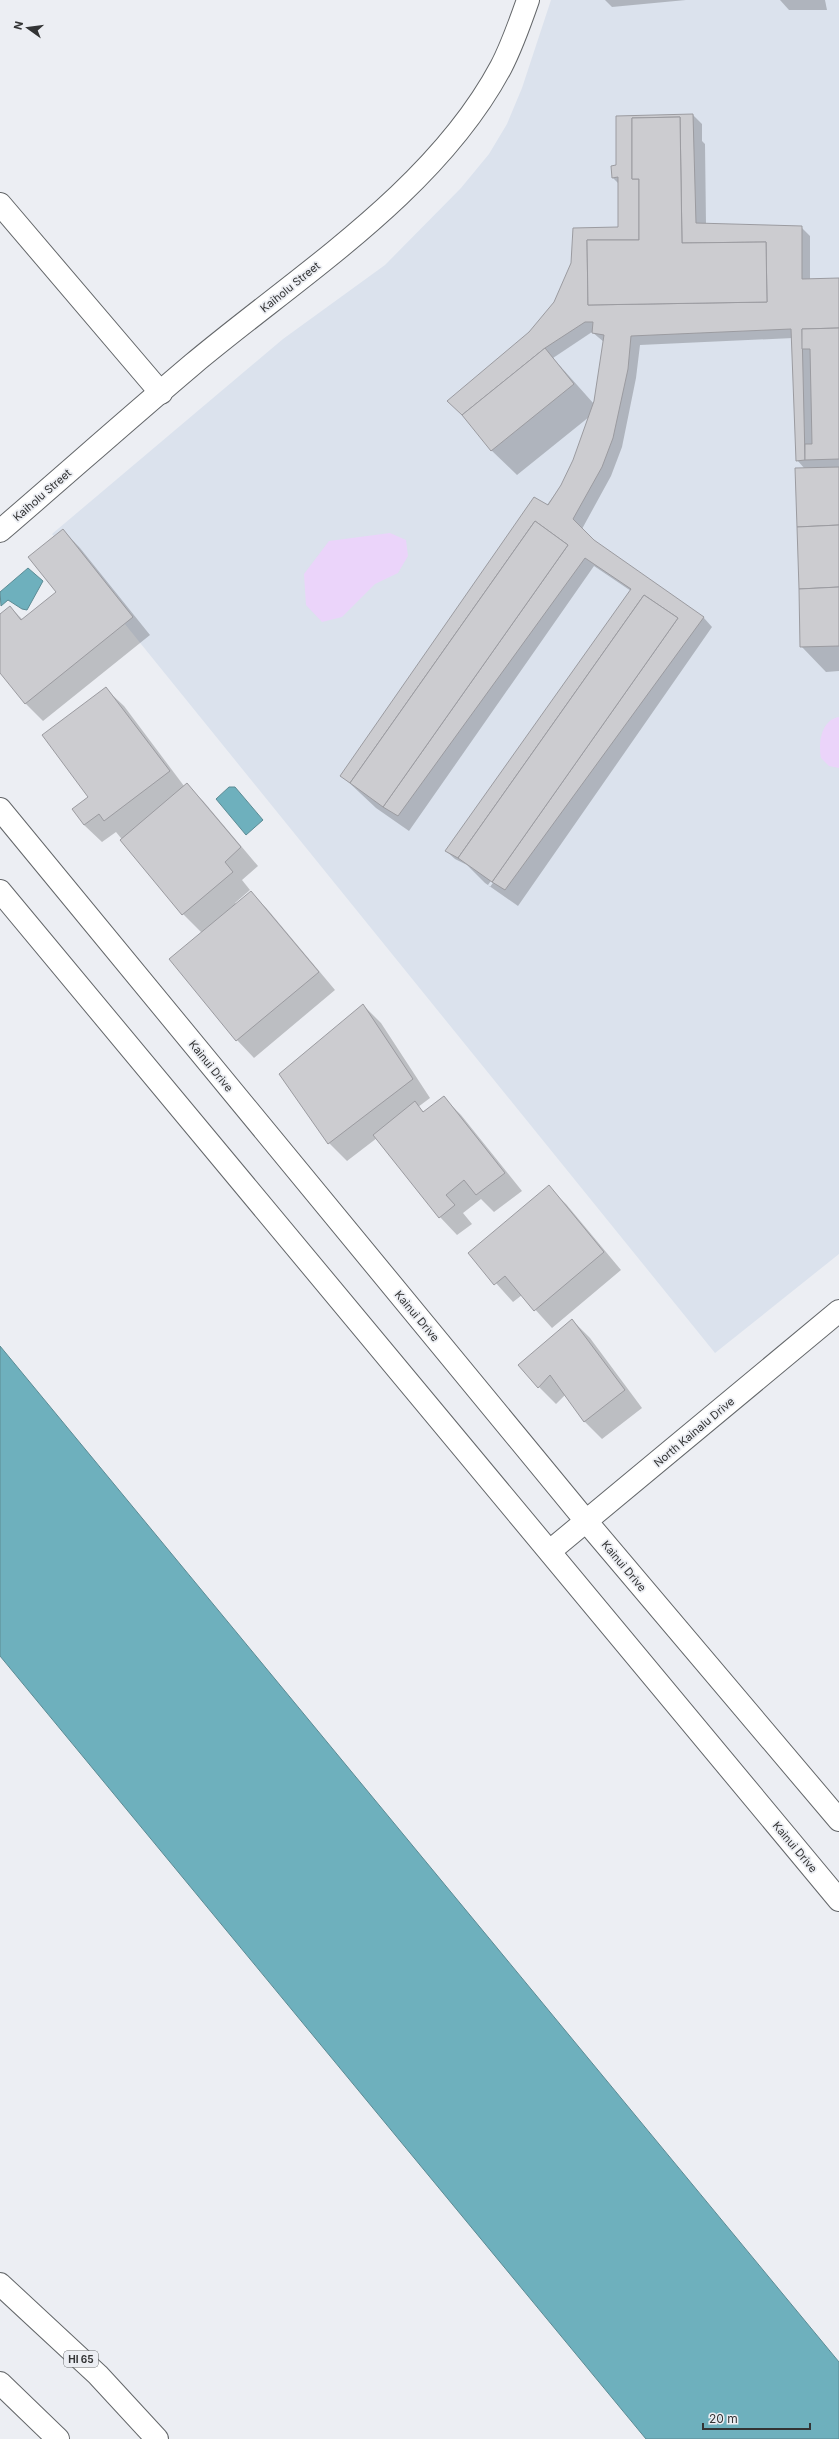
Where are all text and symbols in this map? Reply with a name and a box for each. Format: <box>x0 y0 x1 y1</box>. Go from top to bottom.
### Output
north arrow <box>8 8 48 48</box>
text: N <box>10 20 26 31</box>
street label: Kaiholu Street <box>257 258 323 315</box>
street label: Kaiholu Street <box>10 466 74 524</box>
street label: Kainui Drive <box>186 1037 236 1095</box>
street label: Kainui Drive <box>392 1288 442 1344</box>
street label: North Kainalu Drive <box>651 1394 737 1470</box>
street label: Kainui Drive <box>599 1538 649 1594</box>
street label: Kainui Drive <box>770 1819 820 1875</box>
road number: HI 65 <box>64 2351 98 2367</box>
scale bar <box>703 2405 810 2431</box>
text: 20 m <box>709 2411 738 2426</box>

